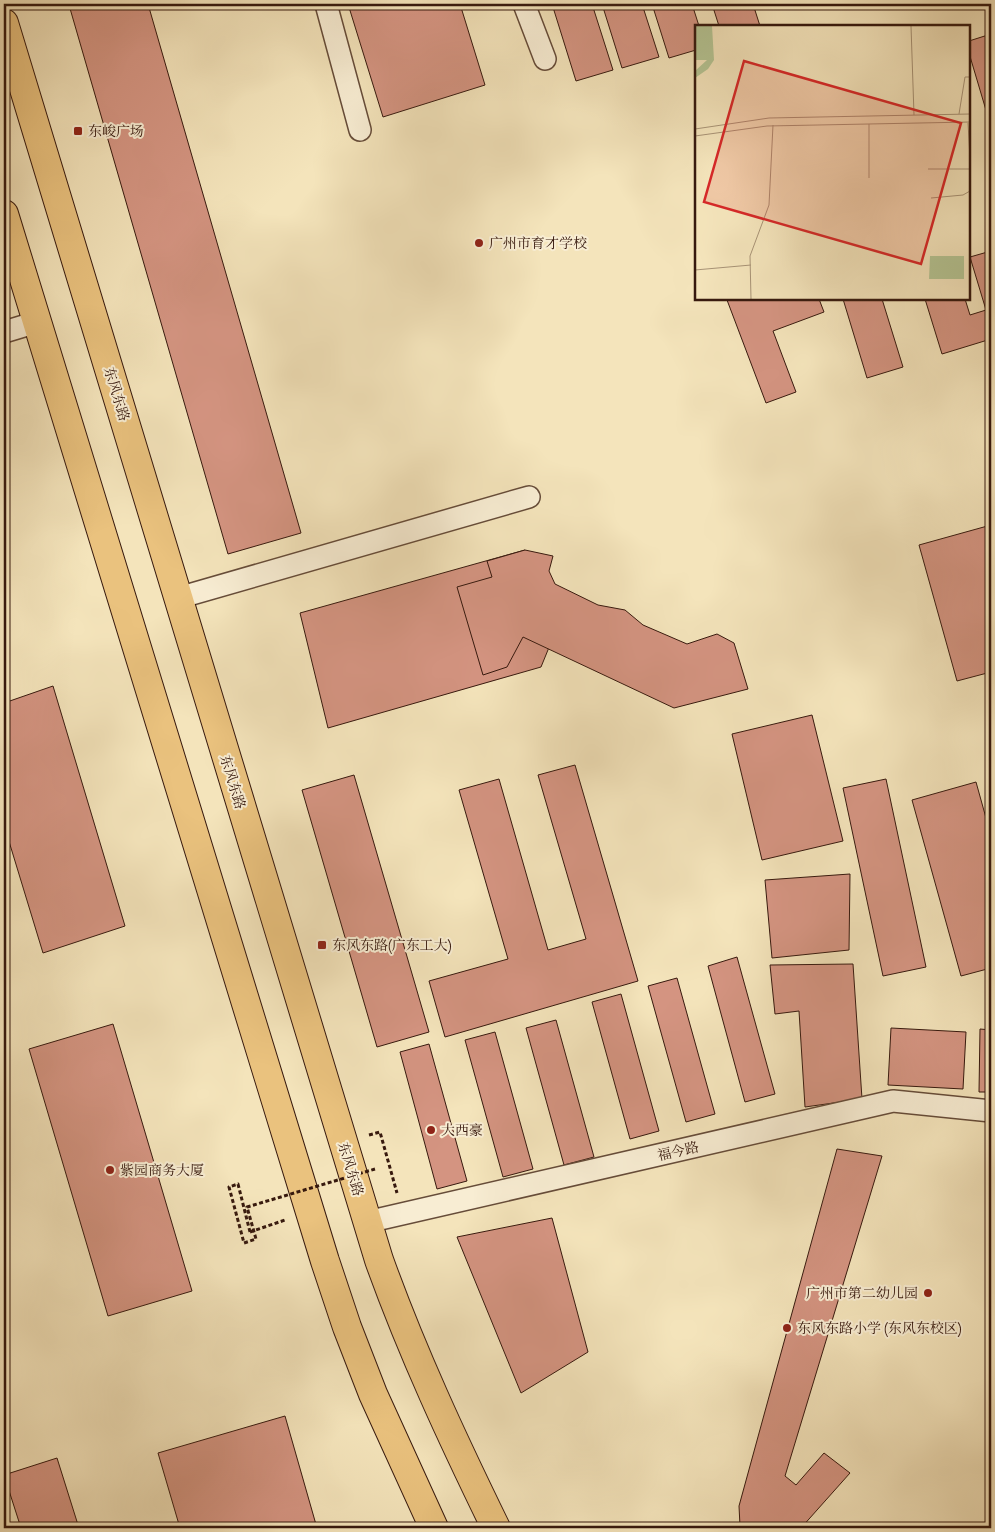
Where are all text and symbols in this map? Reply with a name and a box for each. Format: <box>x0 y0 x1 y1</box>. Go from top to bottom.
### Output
inset map <box>695 25 970 300</box>
place label: 东峻广场 <box>88 123 144 140</box>
marker: 东峻广场 <box>72 125 84 137</box>
place label: 广州市育才学校 <box>489 235 587 252</box>
marker: 广州市育才学校 <box>473 237 485 249</box>
street label: 东风东路 <box>100 365 133 423</box>
street label: 东风东路 <box>216 753 249 811</box>
place label: 东风东路(广东工大) <box>332 937 452 955</box>
marker: 东风东路(广东工大) <box>316 939 328 951</box>
place label: 大西豪 <box>441 1122 483 1139</box>
marker: 大西豪 <box>425 1124 437 1136</box>
street label: 福今路 <box>656 1138 700 1164</box>
street label: 东风东路 <box>334 1140 367 1198</box>
place label: 紫园商务大厦 <box>120 1162 204 1179</box>
marker: 紫园商务大厦 <box>104 1164 116 1176</box>
place label: 广州市第二幼儿园 <box>806 1285 918 1302</box>
marker: 广州市第二幼儿园 <box>922 1287 934 1299</box>
place label: 东风东路小学 (东风东校区) <box>797 1320 962 1338</box>
marker: 东风东路小学 (东风东校区) <box>781 1322 793 1334</box>

